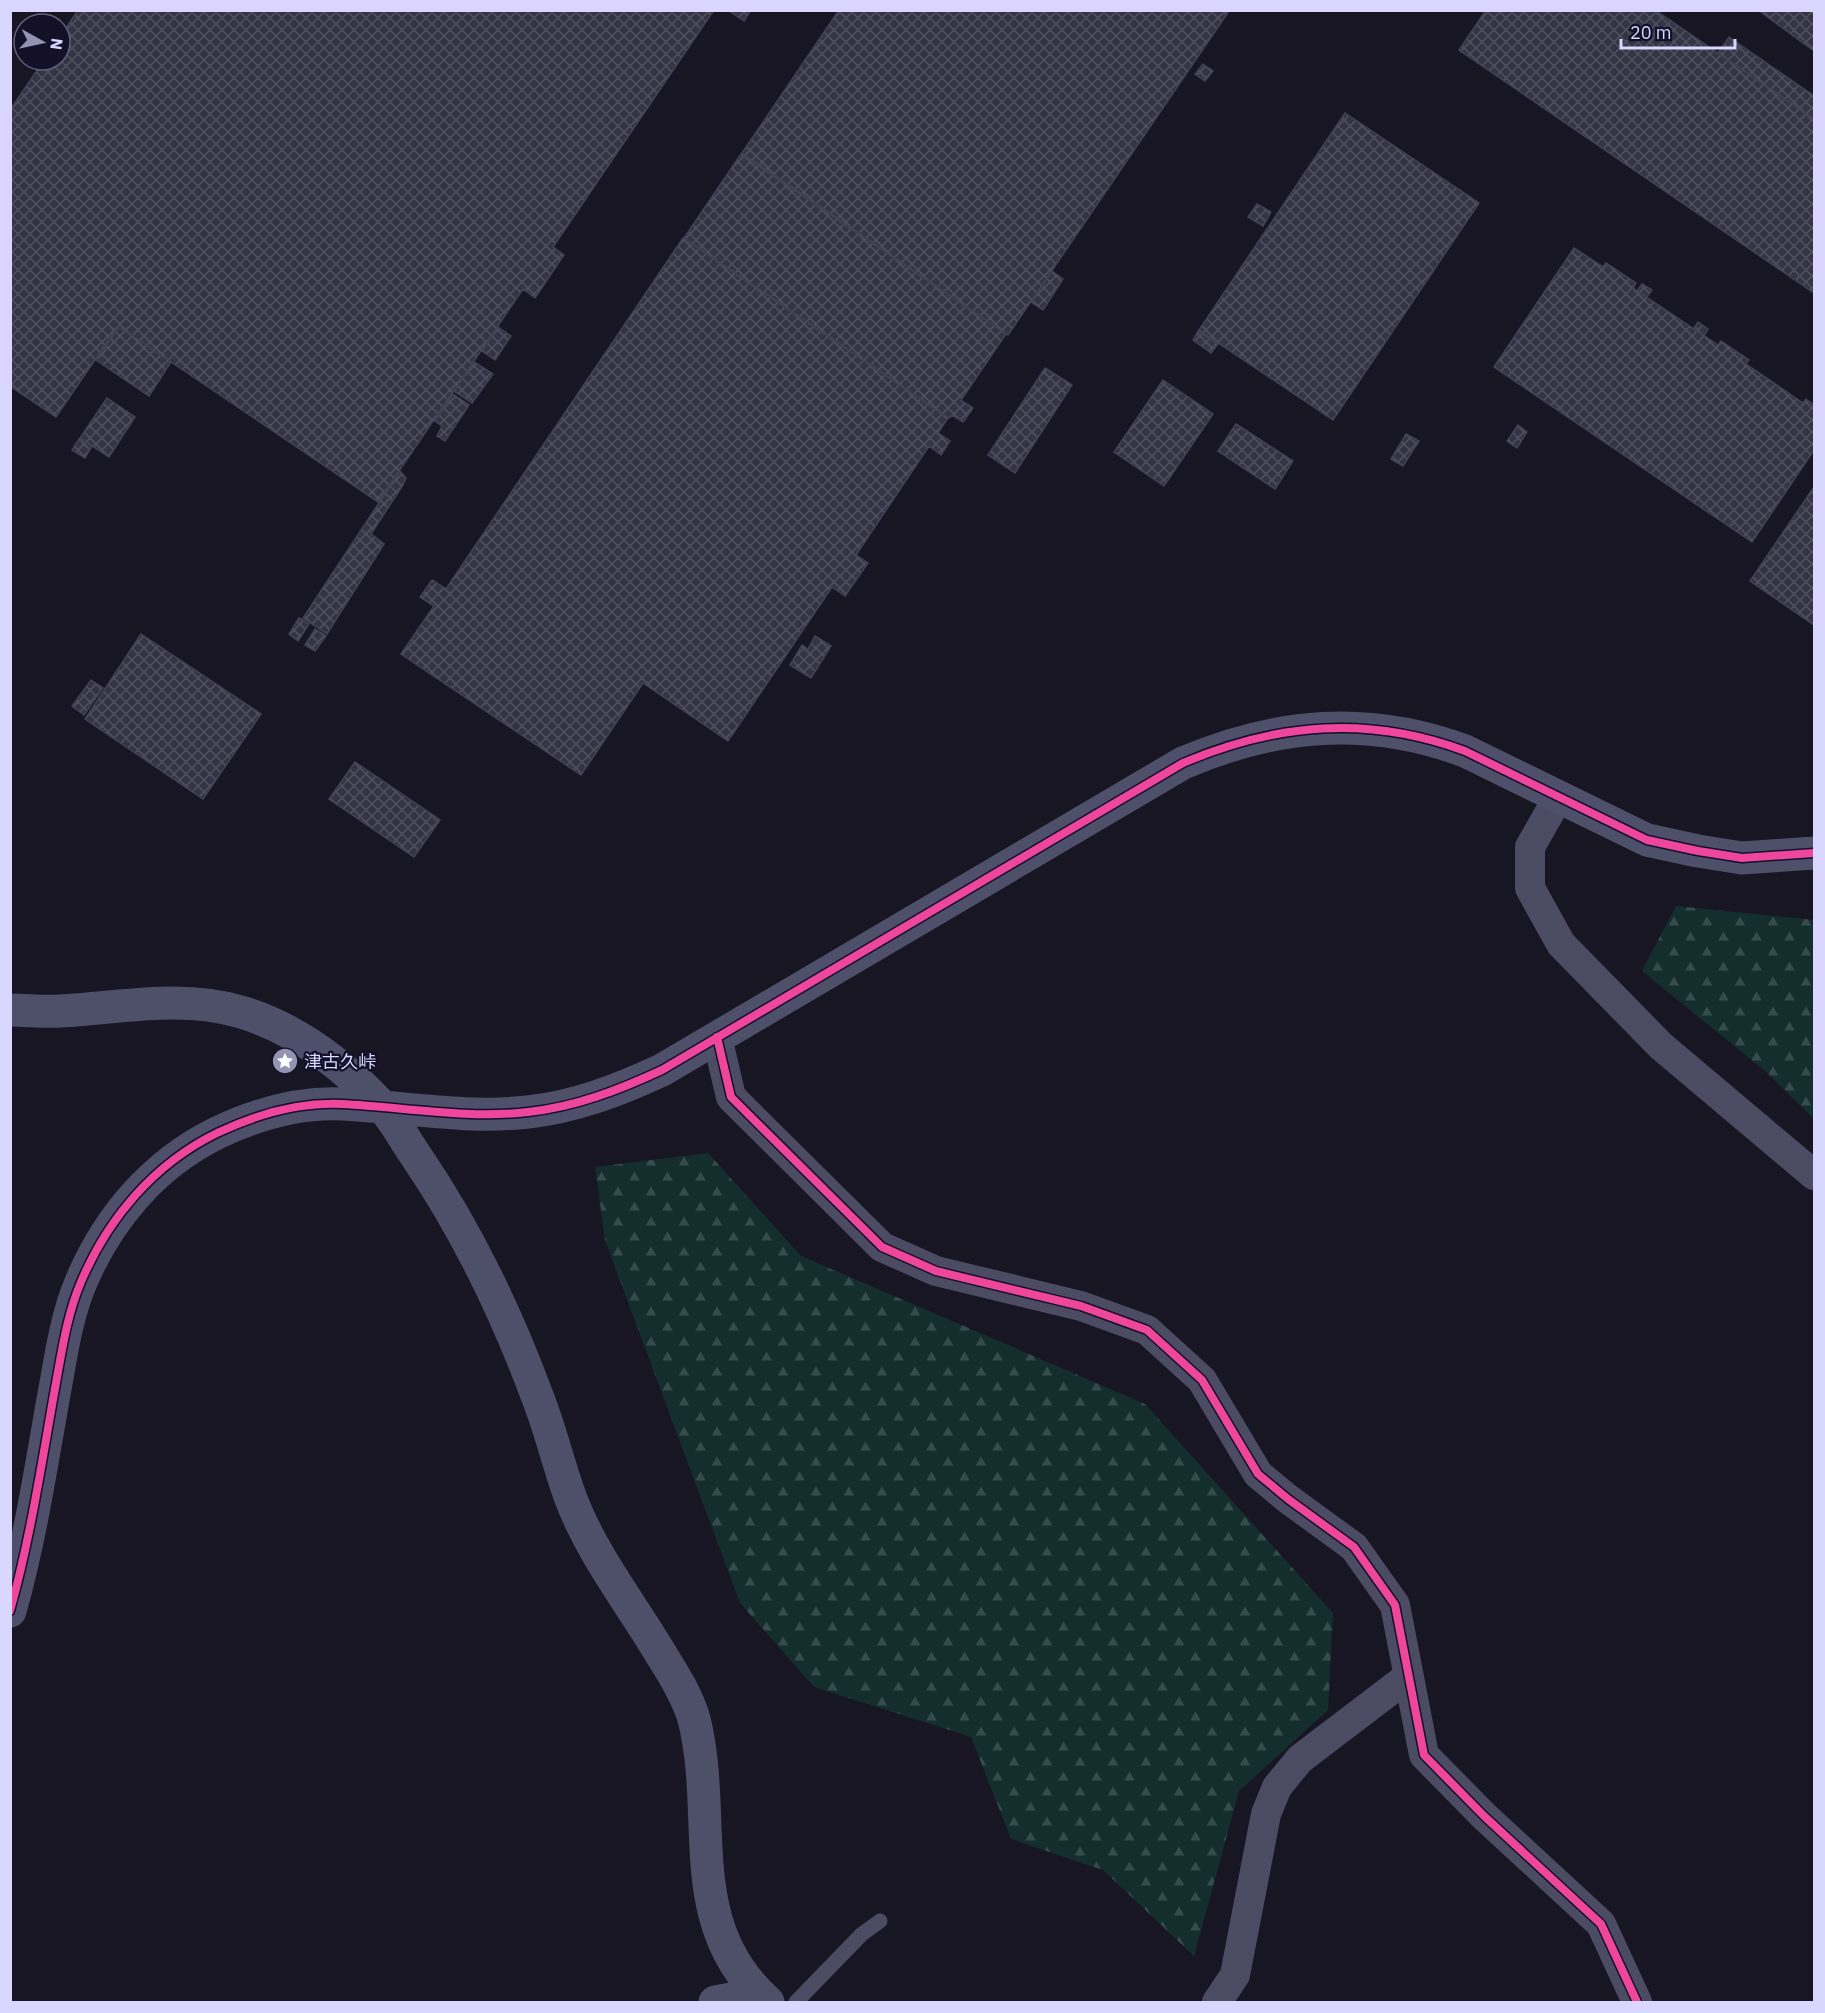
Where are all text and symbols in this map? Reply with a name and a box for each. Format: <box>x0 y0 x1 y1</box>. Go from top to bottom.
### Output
north arrow <box>12 12 72 72</box>
scale bar <box>1621 12 1735 50</box>
text: 20 m <box>1630 21 1672 44</box>
text: N <box>46 37 68 51</box>
place icon: 津古久峠 <box>270 1046 300 1076</box>
place label: 津古久峠 <box>304 1050 376 1073</box>

